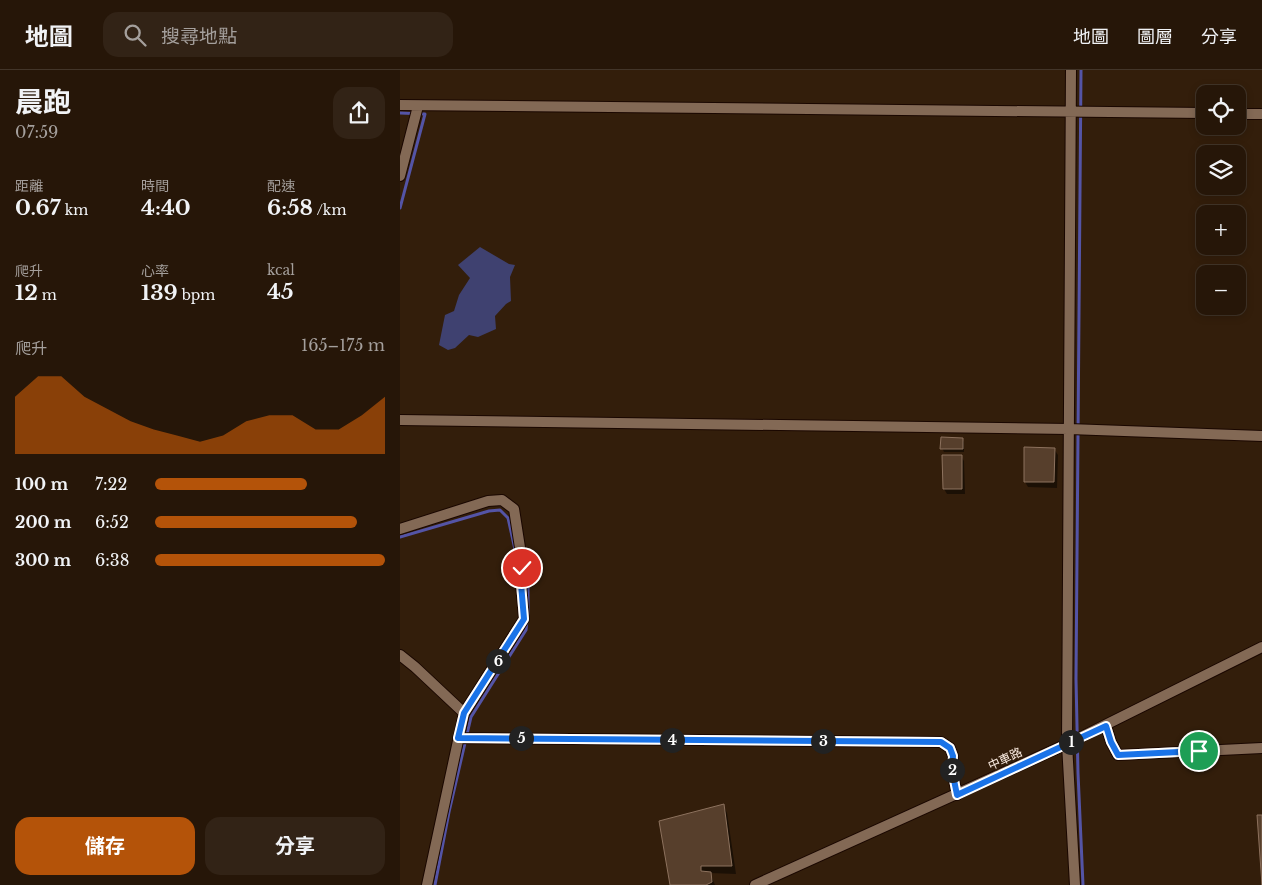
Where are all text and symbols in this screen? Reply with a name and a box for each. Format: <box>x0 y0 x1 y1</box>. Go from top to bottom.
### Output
search box <box>103 12 453 57</box>
icon: search <box>121 21 149 49</box>
text: 地圖 <box>25 22 73 51</box>
text: 搜尋地點 <box>161 25 237 48</box>
text: 地圖 <box>1073 26 1109 48</box>
text: 圖層 <box>1137 26 1173 48</box>
text: 分享 <box>1201 26 1237 48</box>
text: 晨跑 <box>15 85 71 120</box>
map controls <box>1196 85 1246 315</box>
button: locate <box>1196 85 1246 135</box>
button: share <box>333 87 385 139</box>
text: 07:59 <box>15 122 58 142</box>
button: layers <box>1196 145 1246 195</box>
text: 距離 <box>15 177 43 195</box>
text: 時間 <box>141 177 169 195</box>
text: 配速 <box>267 177 295 195</box>
text: 0.67 <box>15 195 61 221</box>
text: 4:40 <box>141 195 191 221</box>
text: 6:58 <box>267 195 313 221</box>
text: km <box>61 201 88 219</box>
text: /km <box>313 201 347 219</box>
button: + <box>1196 205 1246 255</box>
text: kcal <box>267 261 295 279</box>
text: 爬升 <box>15 262 43 280</box>
text: 心率 <box>141 262 169 280</box>
button: − <box>1196 265 1246 315</box>
text: 45 <box>267 279 293 305</box>
text: 12 <box>15 280 38 306</box>
text: 139 <box>141 280 178 306</box>
text: m <box>38 286 57 304</box>
text: bpm <box>178 286 215 304</box>
text: 165–175 m <box>301 335 385 355</box>
text: 爬升 <box>15 338 47 358</box>
text: 100 m <box>15 474 68 494</box>
text: 7:22 <box>95 474 127 494</box>
text: 200 m <box>15 512 72 532</box>
text: 6:52 <box>95 512 129 532</box>
pin <box>501 547 543 589</box>
text: 300 m <box>15 550 71 570</box>
text: 6:38 <box>95 550 129 570</box>
icon: check <box>508 554 536 582</box>
pin: 6 <box>486 648 510 674</box>
text: 6 <box>494 652 503 670</box>
pin: 5 <box>508 726 534 750</box>
pin: 4 <box>660 728 684 752</box>
pin: 3 <box>810 728 836 754</box>
text: 5 <box>517 729 526 747</box>
pin: 1 <box>1058 730 1084 754</box>
pin <box>1178 730 1220 772</box>
text: 4 <box>668 731 677 749</box>
text: 3 <box>819 732 828 750</box>
text: 1 <box>1068 733 1075 751</box>
icon: arrive <box>1185 737 1213 765</box>
street label: 中車路 <box>985 744 1024 773</box>
pin: 2 <box>940 758 964 782</box>
text: 2 <box>948 761 957 779</box>
button: 儲存 <box>15 817 195 875</box>
button: 分享 <box>205 817 385 875</box>

